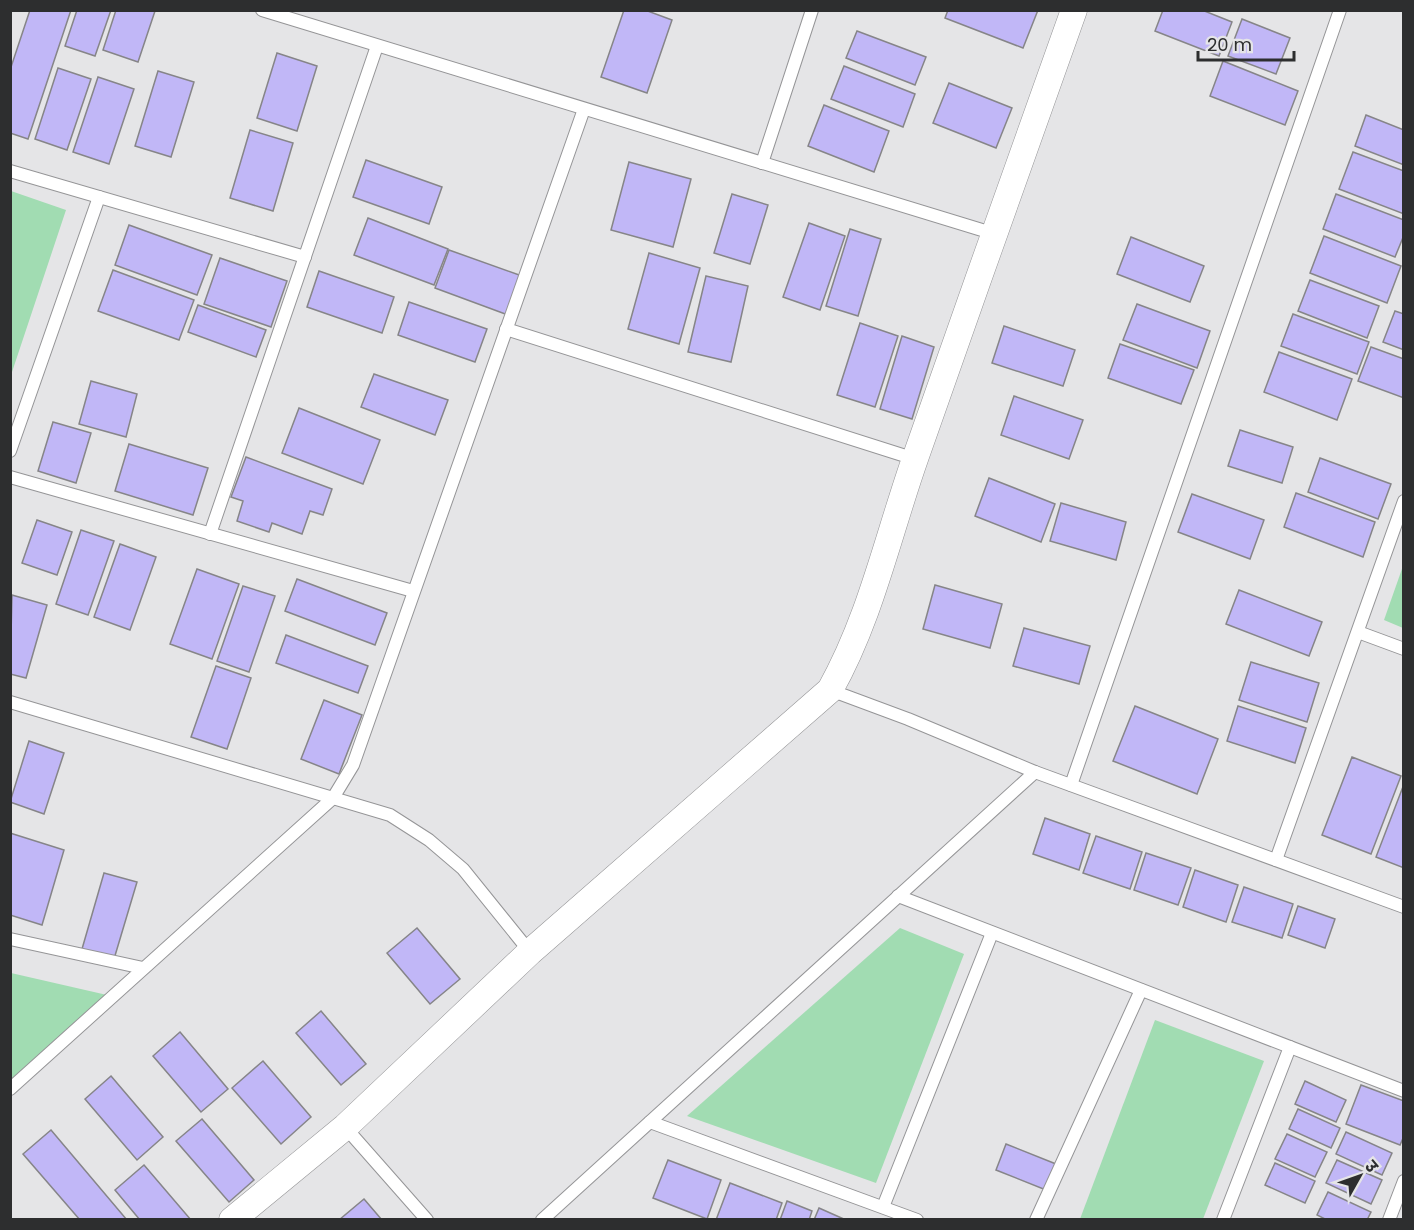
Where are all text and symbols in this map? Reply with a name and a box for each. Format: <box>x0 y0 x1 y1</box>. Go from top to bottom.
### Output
scale bar <box>1198 24 1294 62</box>
text: 20 m <box>1207 32 1252 57</box>
north arrow <box>1330 1146 1390 1206</box>
text: उ <box>1359 1155 1383 1178</box>

